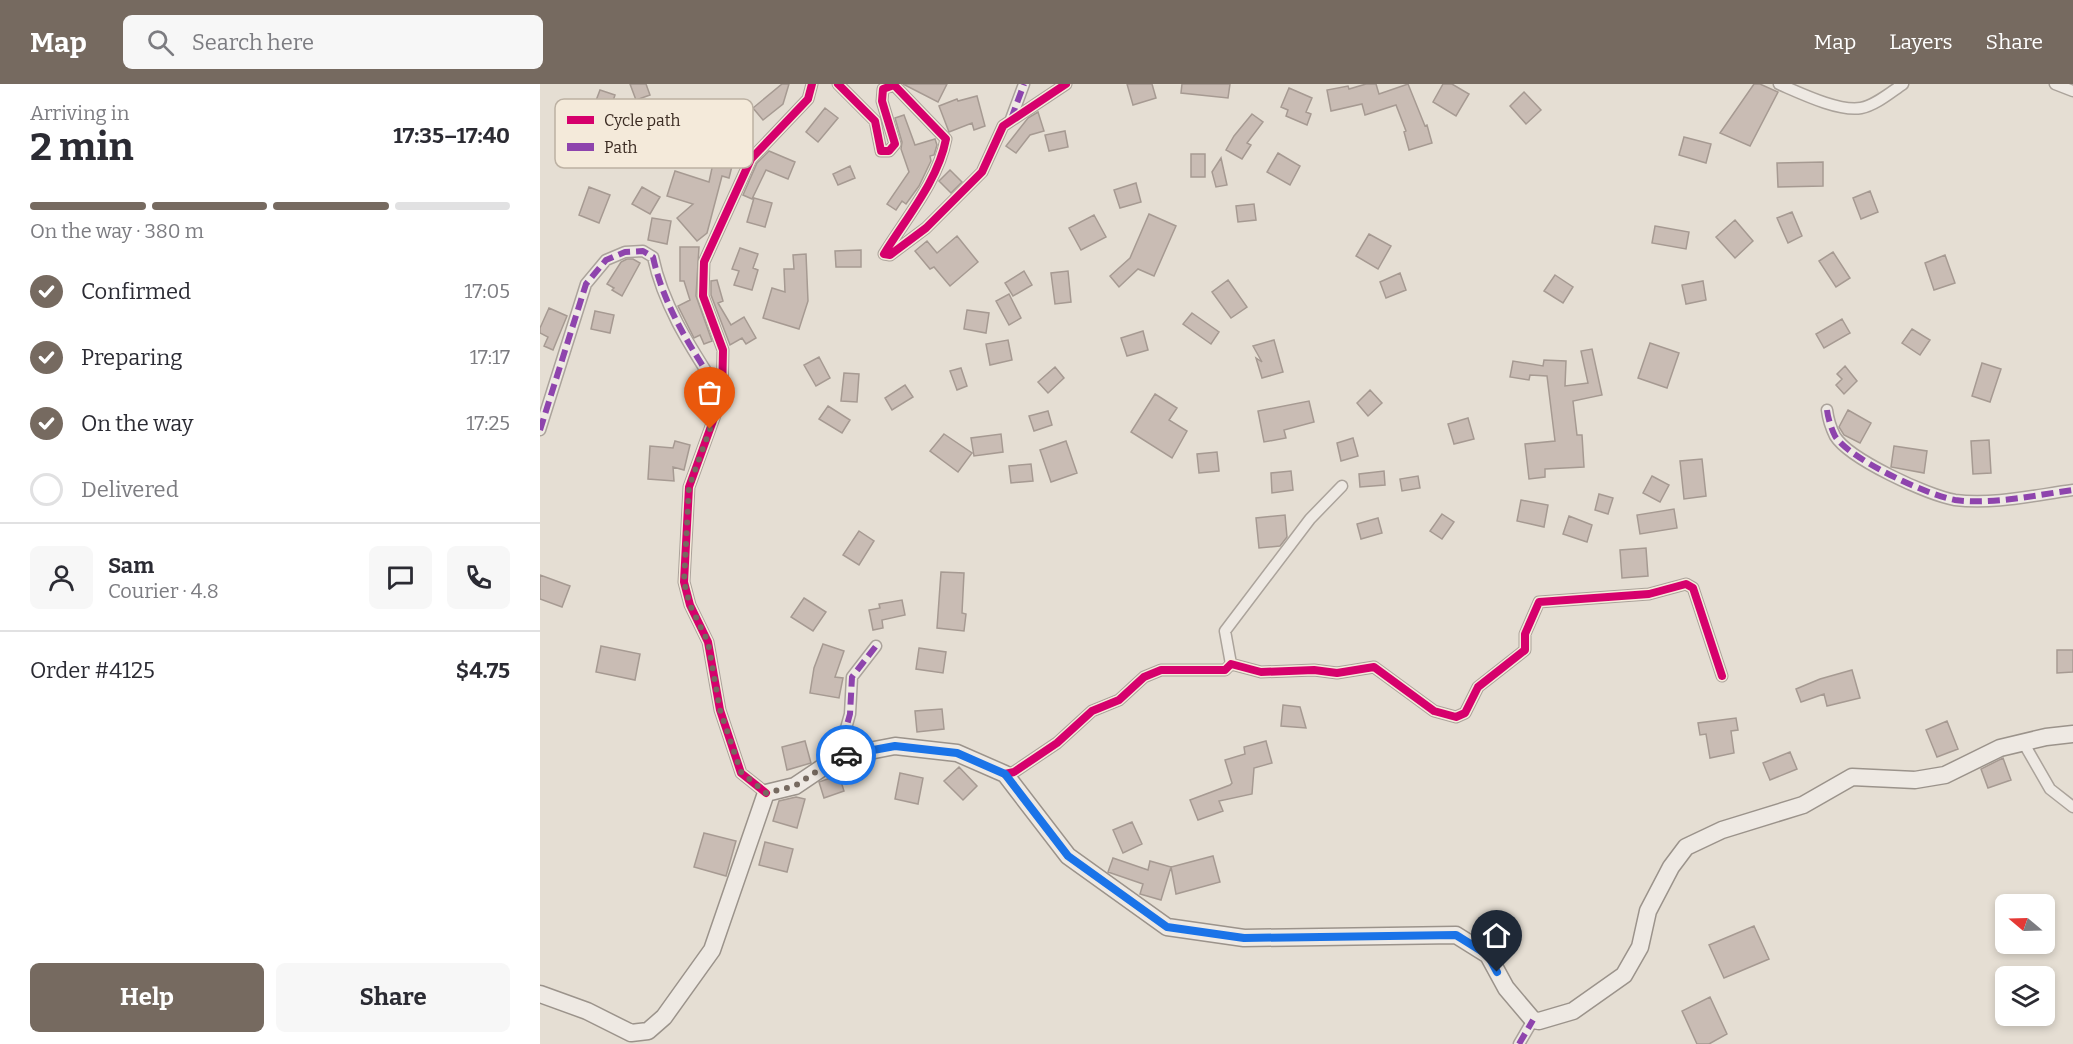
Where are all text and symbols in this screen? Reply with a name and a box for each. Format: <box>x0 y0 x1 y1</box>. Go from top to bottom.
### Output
search box <box>123 15 543 69</box>
text: Map <box>30 26 87 59</box>
icon: search <box>144 26 177 59</box>
text: Search here <box>192 29 314 56</box>
text: Map <box>1814 29 1856 55</box>
text: Layers <box>1889 29 1953 55</box>
text: Share <box>1986 29 2043 55</box>
legend <box>555 99 753 168</box>
text: Arriving in <box>30 101 129 125</box>
text: Cycle path <box>604 111 680 130</box>
text: 17:35–17:40 <box>393 122 510 149</box>
text: 2 min <box>30 124 134 170</box>
text: Path <box>604 138 638 157</box>
text: On the way · 380 m <box>30 219 204 243</box>
icon: check <box>30 275 63 308</box>
text: Confirmed <box>81 278 191 305</box>
text: 17:05 <box>464 279 510 303</box>
icon: check <box>30 341 63 374</box>
text: Preparing <box>81 344 183 371</box>
text: 17:17 <box>470 345 510 369</box>
pin <box>684 367 735 429</box>
icon: bag <box>693 376 726 409</box>
icon: check <box>30 407 63 440</box>
text: On the way <box>81 410 193 437</box>
text: 17:25 <box>466 411 510 435</box>
text: Delivered <box>81 476 179 503</box>
button: person <box>30 546 93 609</box>
button: chat <box>369 546 432 609</box>
button: phone <box>447 546 510 609</box>
text: Sam <box>108 552 154 579</box>
text: Courier · 4.8 <box>108 579 219 603</box>
text: Order #4125 <box>30 657 155 684</box>
text: $4.75 <box>456 657 510 684</box>
courier <box>816 725 876 785</box>
icon: car <box>830 739 863 772</box>
north arrow <box>1995 894 2055 954</box>
map controls <box>1995 894 2055 1026</box>
pin <box>1471 910 1522 972</box>
icon: home <box>1480 919 1513 952</box>
button: Help <box>30 963 264 1032</box>
button: Share <box>276 963 510 1032</box>
button: layers <box>1995 966 2055 1026</box>

